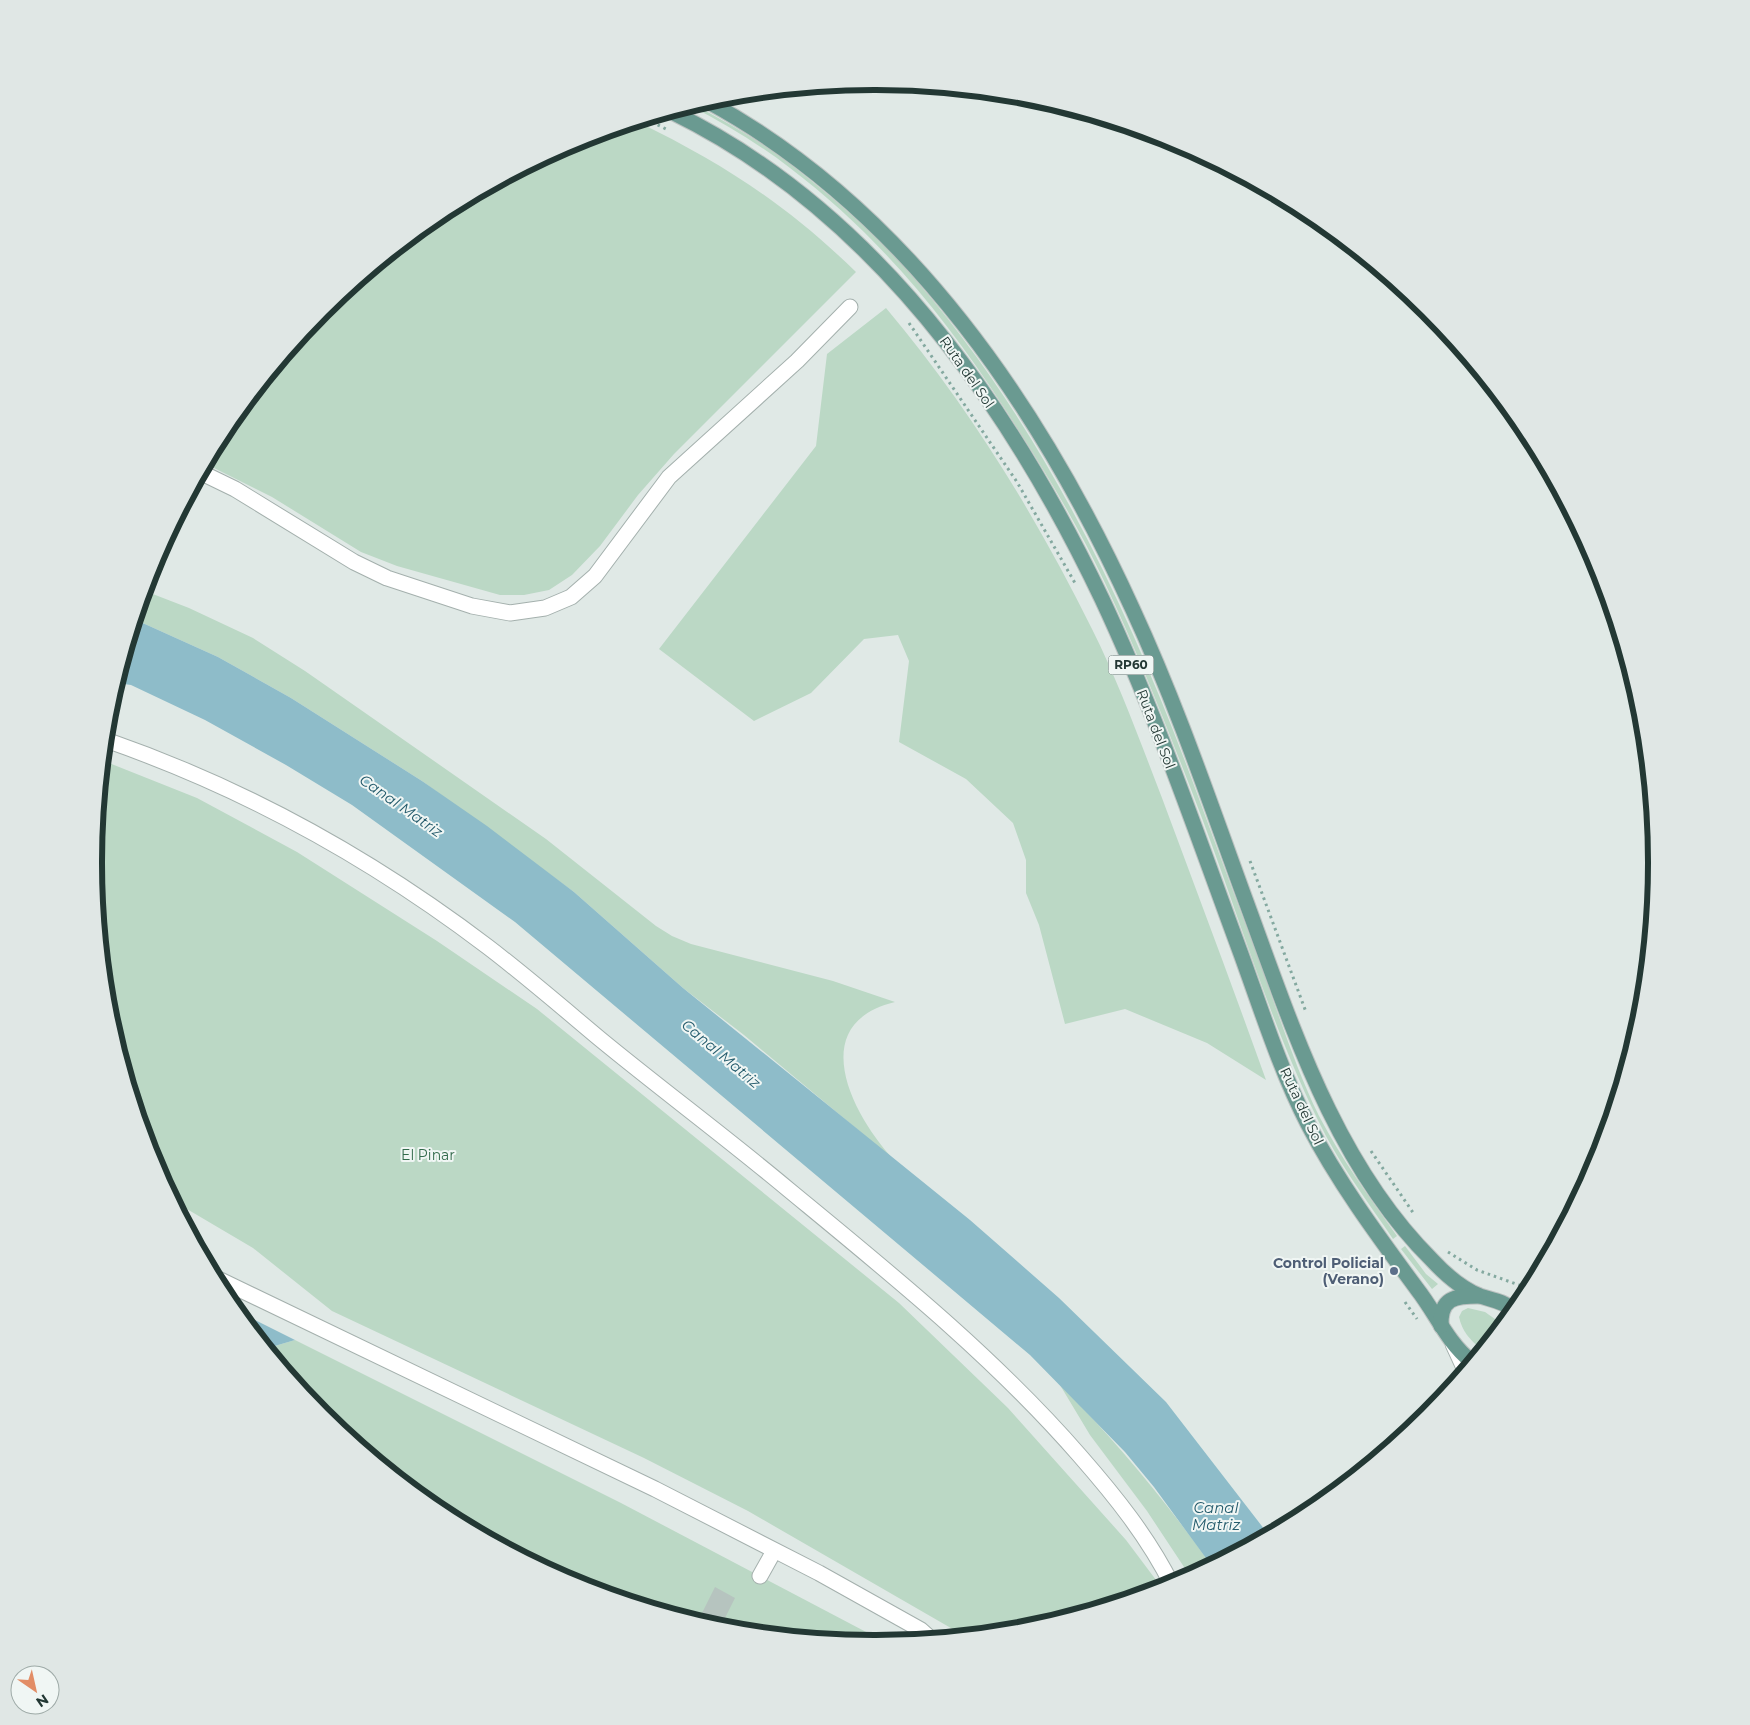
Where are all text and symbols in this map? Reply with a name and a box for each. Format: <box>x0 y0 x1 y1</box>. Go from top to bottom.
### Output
street label: Ruta del Sol <box>936 333 998 411</box>
road number: RP60 <box>1108 656 1154 674</box>
street label: Ruta del Sol <box>1133 687 1179 771</box>
water label: Canal Matriz <box>356 770 447 841</box>
water label: Canal Matriz <box>678 1015 765 1092</box>
street label: Ruta del Sol <box>1276 1064 1328 1148</box>
park label: El Pinar <box>401 1146 455 1164</box>
place label: Control Policial (Verano) <box>1273 1254 1384 1288</box>
marker: Control Policial (Verano) <box>1388 1265 1400 1277</box>
water label: Canal Matriz <box>1192 1498 1240 1534</box>
north arrow <box>10 1665 60 1715</box>
text: N <box>33 1690 52 1711</box>

